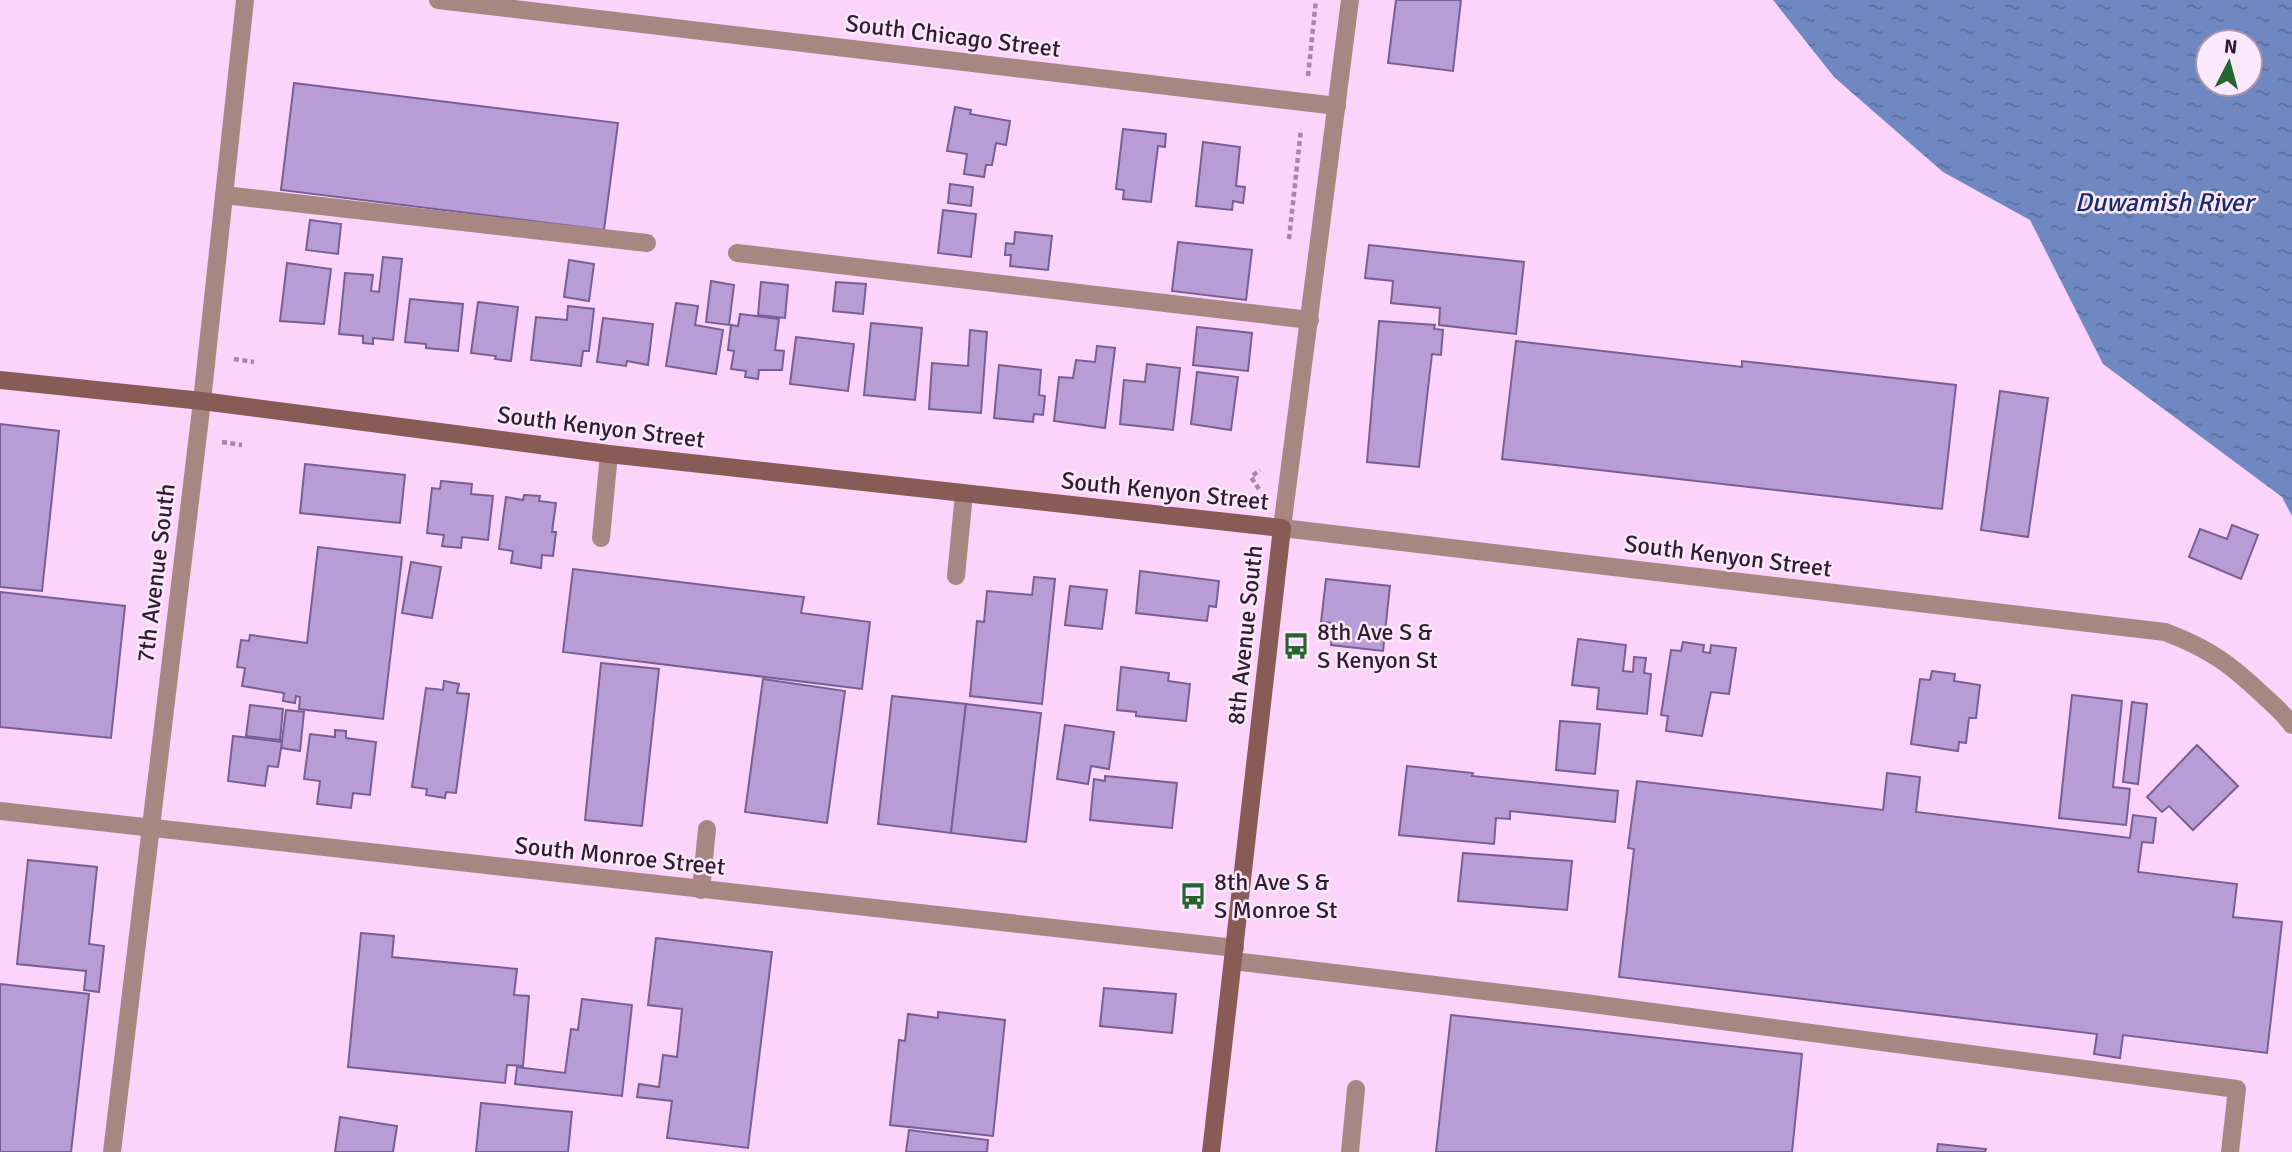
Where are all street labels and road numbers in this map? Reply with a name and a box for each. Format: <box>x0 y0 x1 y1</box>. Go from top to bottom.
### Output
street label: South Chicago Street <box>844 8 1062 64</box>
street label: South Kenyon Street <box>496 399 706 455</box>
street label: South Kenyon Street <box>1060 465 1270 517</box>
street label: 7th Avenue South <box>130 482 182 664</box>
street label: South Kenyon Street <box>1623 528 1833 584</box>
street label: 8th Avenue South <box>1221 544 1269 726</box>
street label: South Monroe Street <box>513 830 727 882</box>

